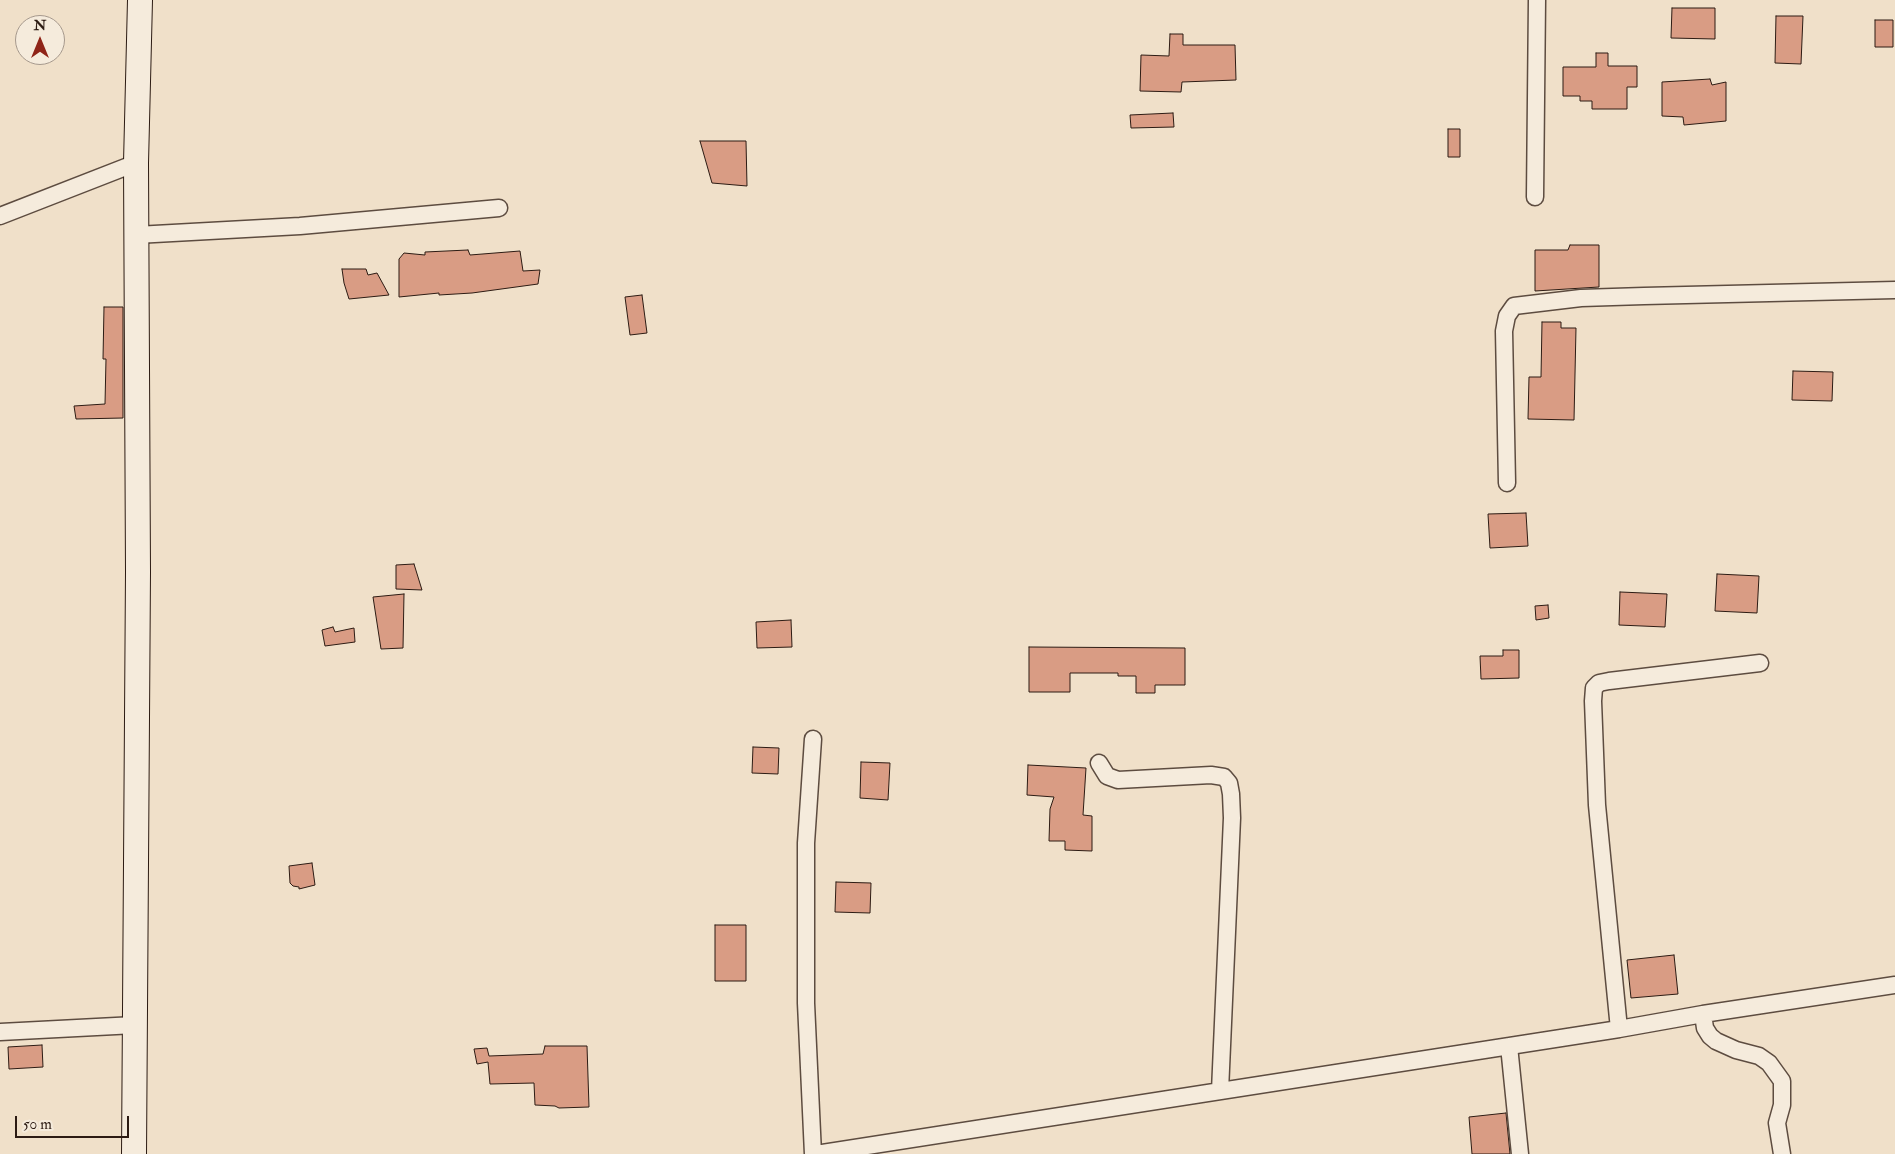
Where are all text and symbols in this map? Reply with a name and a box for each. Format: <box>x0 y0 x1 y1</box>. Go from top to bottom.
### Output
north arrow <box>15 15 65 65</box>
text: N <box>34 17 46 34</box>
scale bar <box>18 1106 131 1138</box>
text: 50 m <box>23 1115 52 1134</box>

